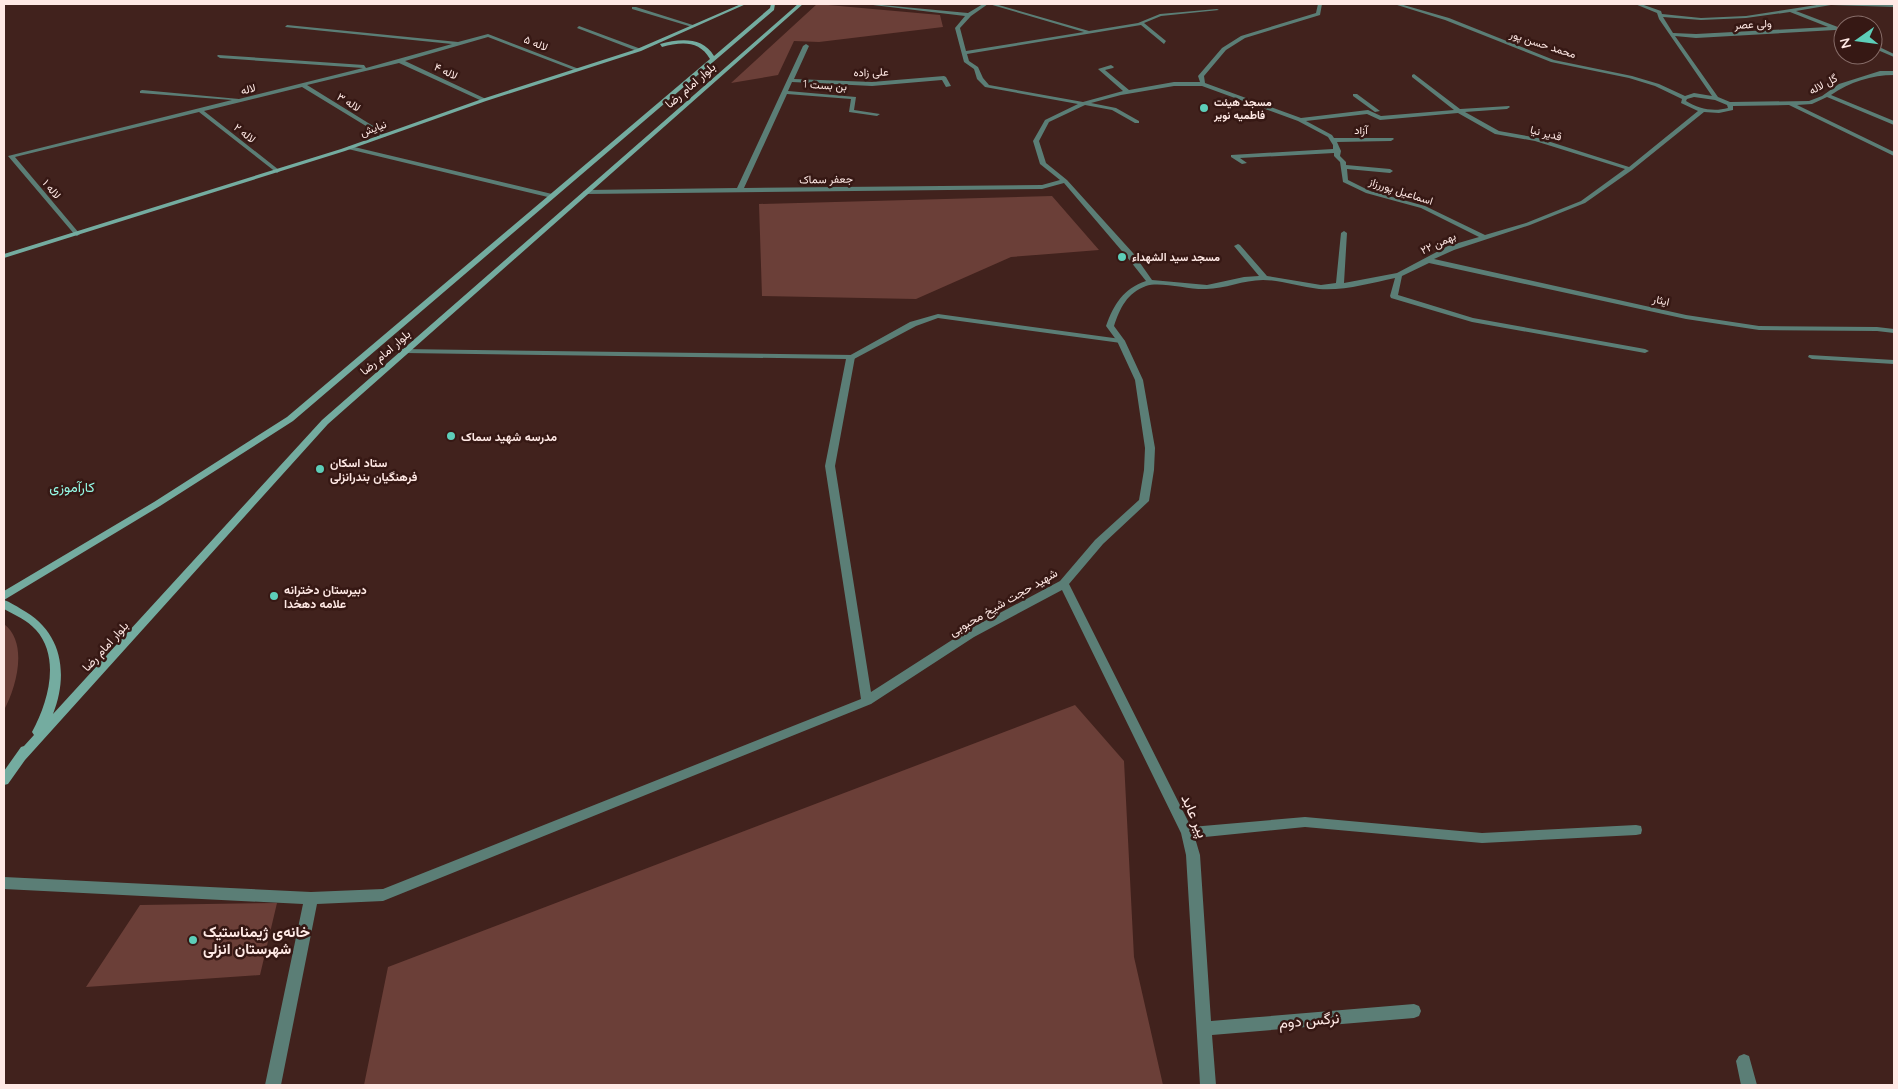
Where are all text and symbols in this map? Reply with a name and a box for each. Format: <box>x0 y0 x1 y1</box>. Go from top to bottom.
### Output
north arrow <box>1833 15 1883 65</box>
street label: ولی عصر <box>1733 16 1772 32</box>
street label: محمد حسن پور <box>1507 26 1578 62</box>
street label: لاله ۵ <box>522 32 550 54</box>
text: N <box>1835 36 1855 50</box>
street label: لاله ۴ <box>432 59 460 83</box>
street label: بلوار امام رضا <box>662 59 719 112</box>
street label: علی زاده <box>853 65 889 79</box>
street label: گل لاله <box>1806 71 1840 97</box>
street label: بن بست 1 <box>803 76 847 94</box>
street label: لاله <box>239 80 257 98</box>
street label: لاله ۳ <box>335 89 363 115</box>
place label: مسجد هیئت فاطمیه نویر <box>1213 95 1272 122</box>
marker: مسجد هیئت فاطمیه نویر <box>1198 102 1210 114</box>
street label: نیایش <box>358 117 388 139</box>
street label: لاله ۲ <box>231 120 259 146</box>
street label: قدیر نیا <box>1529 122 1563 144</box>
street label: آزاد <box>1354 123 1369 137</box>
street label: جعفر سماک <box>799 172 853 186</box>
street label: اسماعیل پوررزاز <box>1366 174 1435 209</box>
street label: لاله ۱ <box>40 176 64 202</box>
street label: ۲۲ بهمن <box>1418 229 1458 257</box>
place label: مسجد سید الشهداء <box>1132 250 1220 264</box>
marker: مسجد سید الشهداء <box>1116 251 1128 263</box>
street label: ایثار <box>1650 291 1671 309</box>
street label: بلوار امام رضا <box>357 326 414 379</box>
place label: مدرسه شهید سماک <box>461 429 558 445</box>
marker: مدرسه شهید سماک <box>445 430 457 442</box>
place label: ستاد اسکان فرهنگیان بندرانزلی <box>330 455 418 485</box>
marker: ستاد اسکان فرهنگیان بندرانزلی <box>314 463 326 475</box>
district label: کارآموزی <box>49 478 95 496</box>
street label: شهید حجت شیخ محبوبی <box>946 565 1061 641</box>
place label: دبیرستان دخترانه علامه دهخدا <box>284 582 367 611</box>
marker: دبیرستان دخترانه علامه دهخدا <box>268 590 280 602</box>
street label: بلوار امام رضا <box>79 618 132 675</box>
street label: پیر عابد <box>1177 791 1213 841</box>
place label: خانه‌ی ژیمناستیک شهرستان انزلی <box>203 922 310 958</box>
marker: خانه‌ی ژیمناستیک شهرستان انزلی <box>187 934 199 946</box>
street label: نرگس دوم <box>1278 1008 1340 1033</box>

